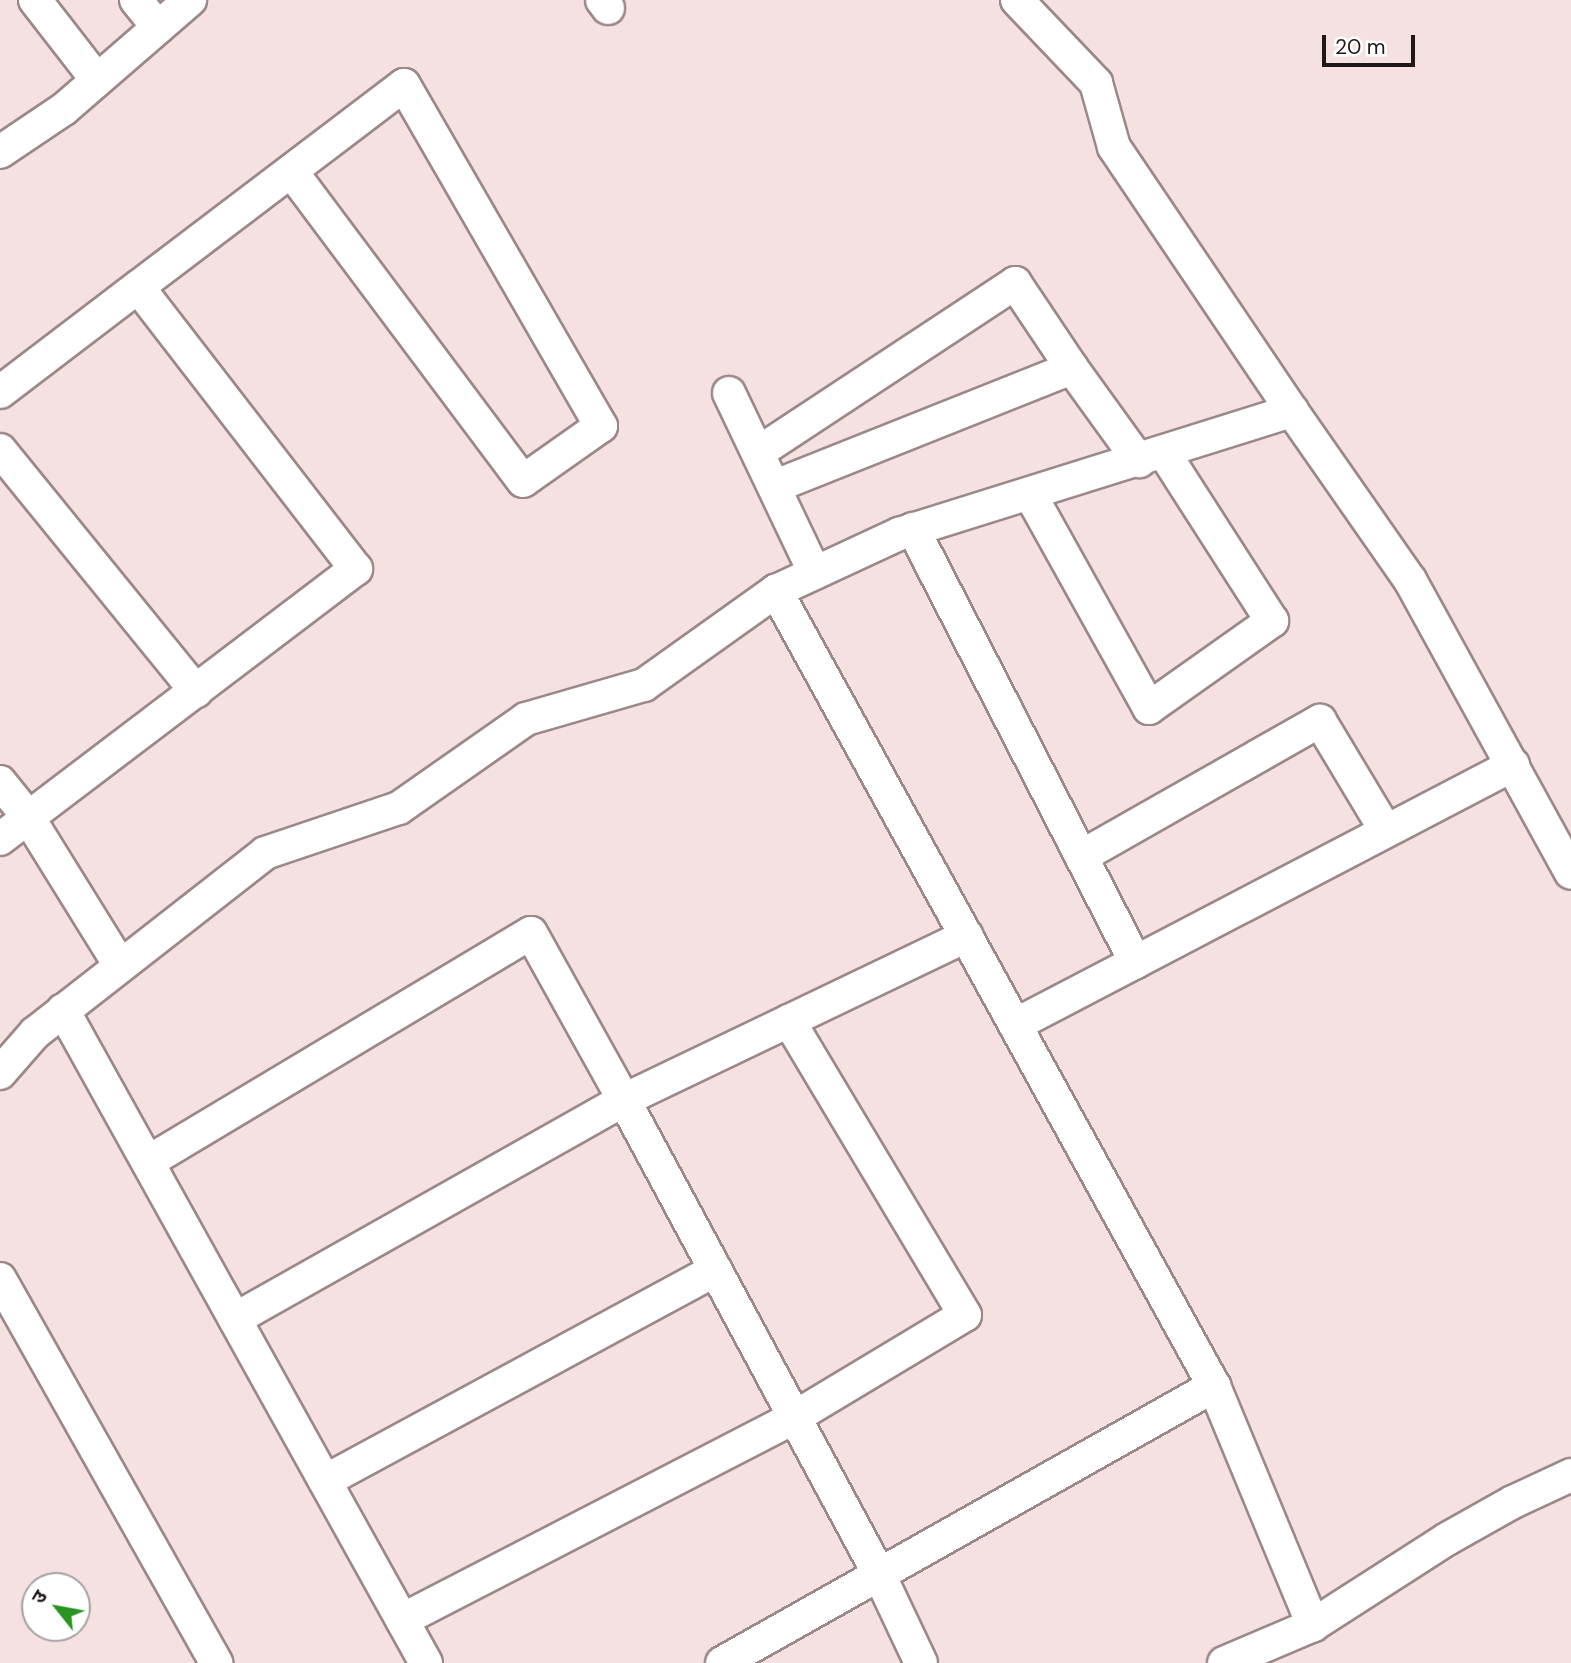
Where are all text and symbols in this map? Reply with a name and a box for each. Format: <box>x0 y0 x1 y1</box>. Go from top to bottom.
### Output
scale bar <box>1326 21 1419 65</box>
text: 20 m <box>1335 33 1386 61</box>
north arrow <box>21 1572 91 1642</box>
text: उ <box>26 1586 53 1608</box>

